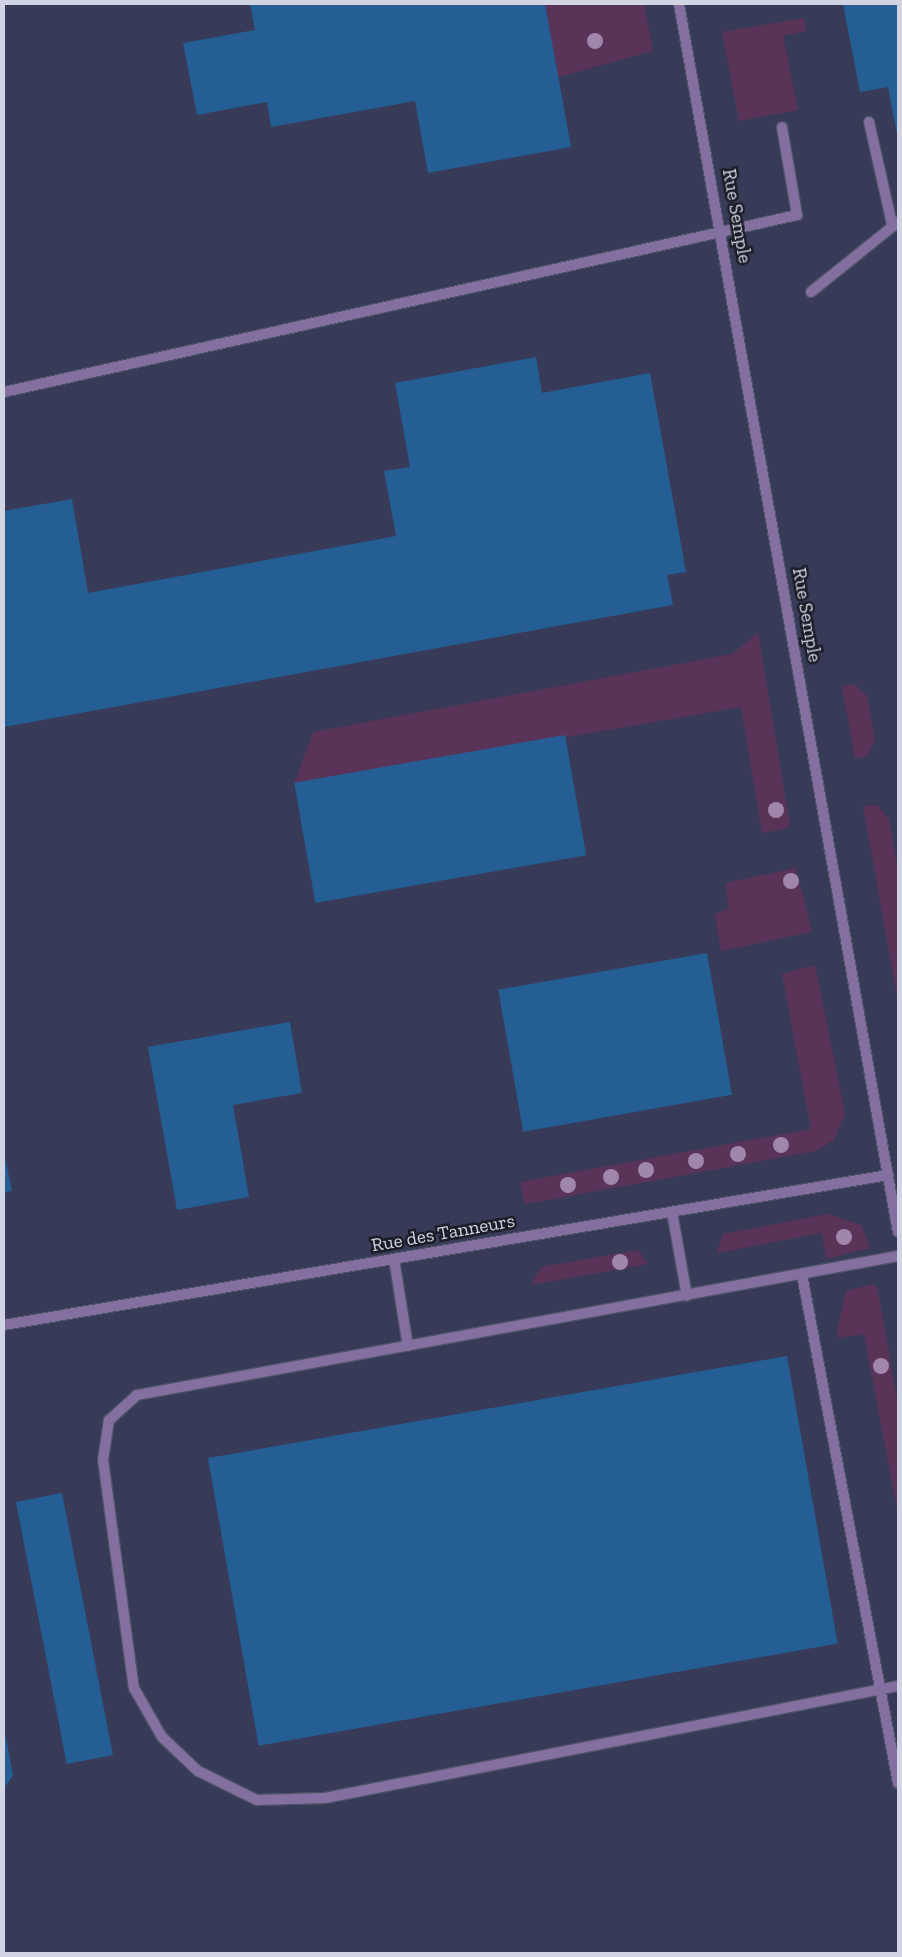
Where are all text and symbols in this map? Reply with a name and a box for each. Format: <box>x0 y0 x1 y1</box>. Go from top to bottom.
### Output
street label: Rue Semple <box>717 167 757 265</box>
street label: Rue Semple <box>787 566 827 664</box>
street label: Rue des Tanneurs <box>369 1209 517 1257</box>

